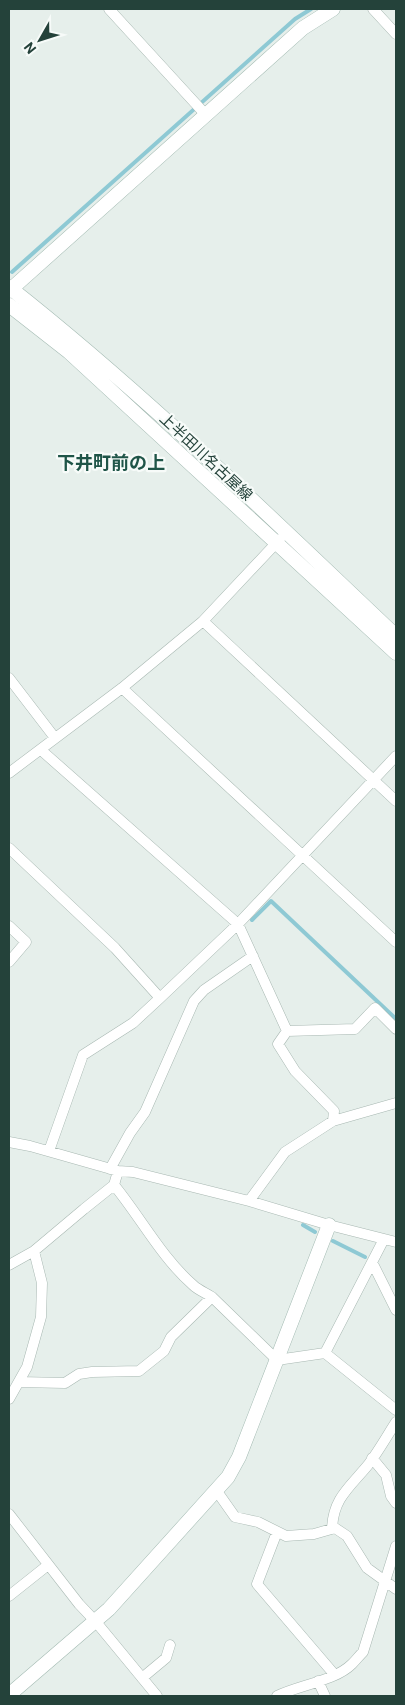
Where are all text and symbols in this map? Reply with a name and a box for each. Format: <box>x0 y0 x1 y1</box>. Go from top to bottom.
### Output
north arrow <box>15 15 65 65</box>
text: N <box>21 39 39 57</box>
street label: 上半田川名古屋線 <box>156 409 256 505</box>
district label: 下井町前の上 <box>57 452 165 473</box>

